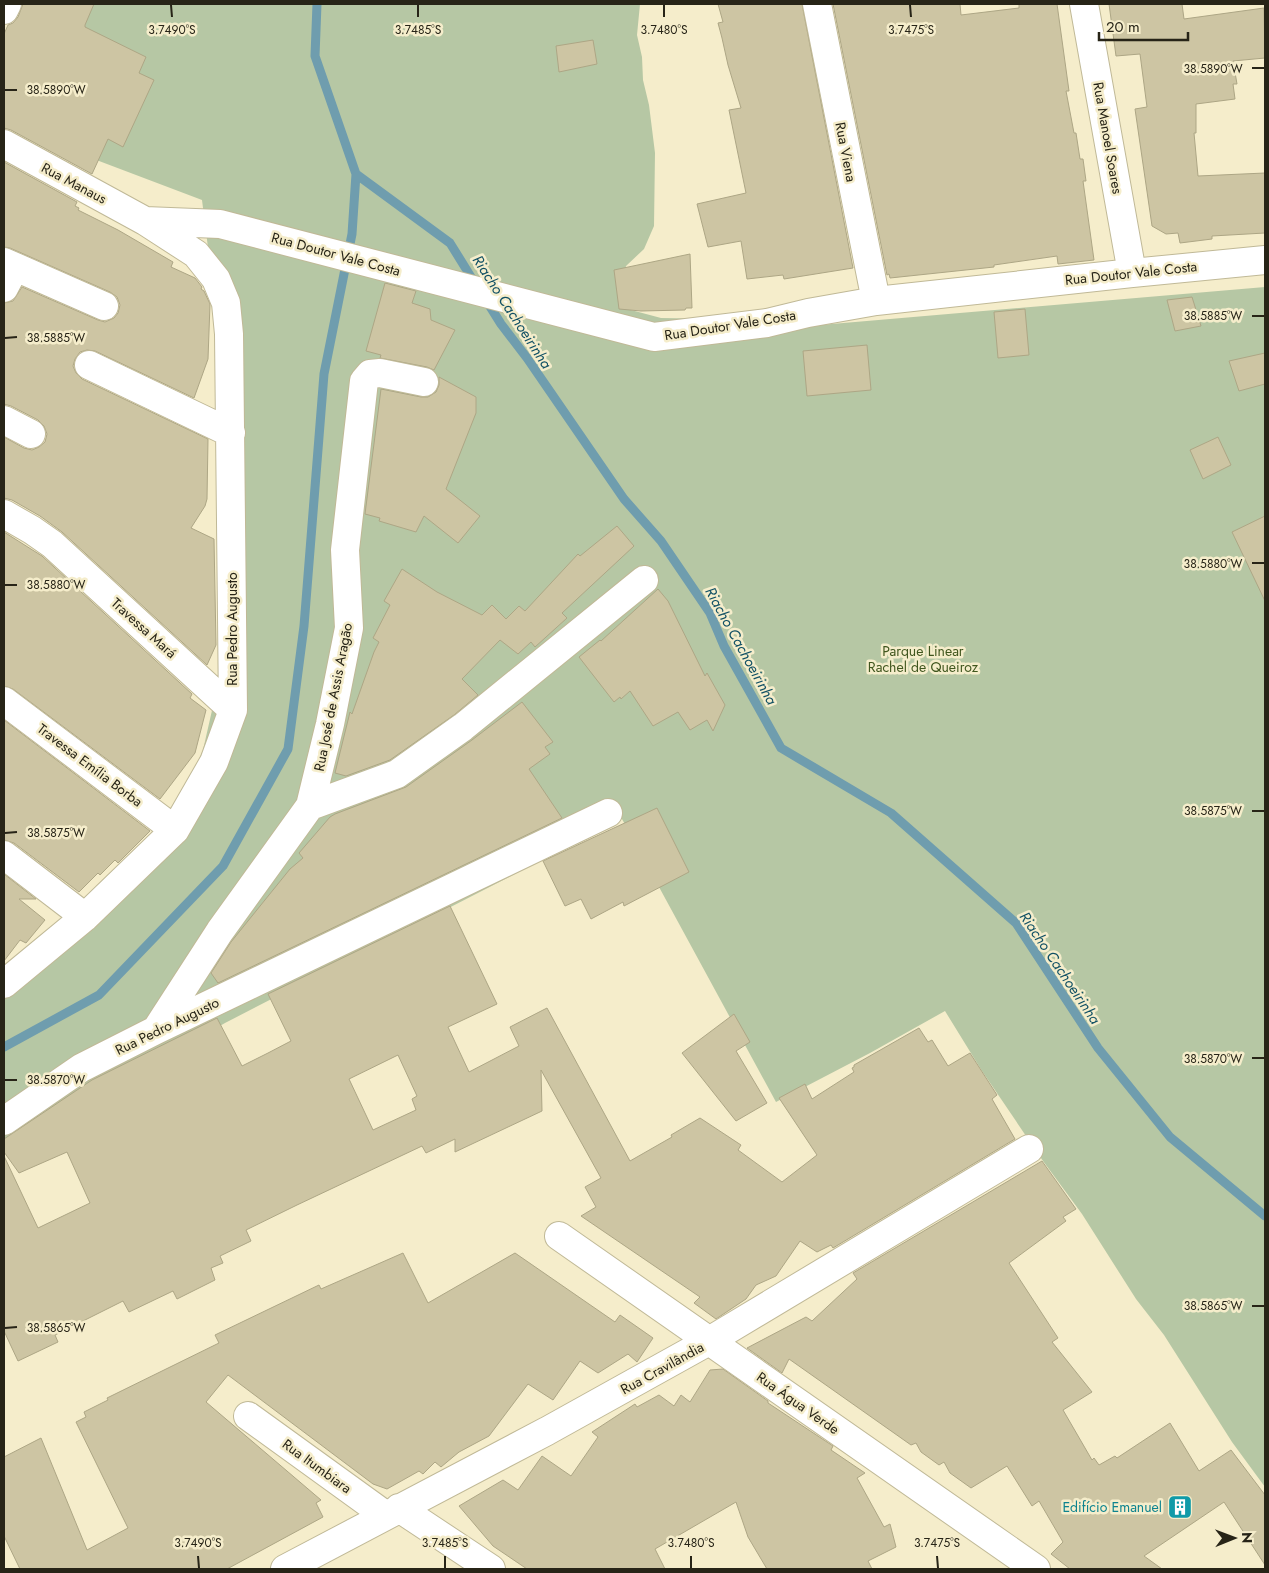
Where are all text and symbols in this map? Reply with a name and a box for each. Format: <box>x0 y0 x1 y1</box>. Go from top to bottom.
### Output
scale bar <box>1099 10 1188 42</box>
text: 20 m <box>1106 16 1140 38</box>
text: 3.7490°S <box>148 21 196 39</box>
text: 3.7485°S <box>395 21 442 39</box>
text: 3.7480°S <box>641 21 688 39</box>
text: 3.7475°S <box>888 21 935 39</box>
text: 38.5890°W <box>1183 60 1243 78</box>
street label: Rua Manoel Soares <box>1088 80 1128 196</box>
text: 38.5890°W <box>26 81 86 99</box>
street label: Rua Viena <box>830 120 862 184</box>
street label: Rua Manaus <box>38 157 110 209</box>
street label: Rua Doutor Vale Costa <box>269 227 403 281</box>
water label: Riacho Cachoeirinha <box>467 251 557 374</box>
street label: Rua Doutor Vale Costa <box>1064 256 1198 290</box>
street label: Rua Doutor Vale Costa <box>663 305 797 345</box>
text: 38.5885°W <box>1184 307 1242 325</box>
text: 38.5885°W <box>27 329 85 347</box>
text: 38.5880°W <box>1184 555 1243 573</box>
street label: Rua Pedro Augusto <box>222 572 242 686</box>
text: 38.5880°W <box>27 576 86 594</box>
water label: Riacho Cachoeirinha <box>699 583 783 710</box>
street label: Travessa Mará <box>107 593 181 663</box>
street label: Rua José de Assis Aragão <box>309 621 357 773</box>
park label: Parque Linear Rachel de Queiroz <box>868 641 979 677</box>
street label: Travessa Emília Borba <box>33 719 147 811</box>
text: 38.5875°W <box>1184 802 1242 820</box>
text: 38.5875°W <box>27 824 85 842</box>
water label: Riacho Cachoeirinha <box>1014 907 1106 1029</box>
street label: Rua Pedro Augusto <box>112 992 223 1060</box>
text: 38.5870°W <box>1184 1050 1242 1068</box>
text: 38.5870°W <box>27 1071 85 1089</box>
text: 38.5865°W <box>1184 1297 1242 1315</box>
text: 38.5865°W <box>27 1319 85 1337</box>
street label: Rua Cravilândia <box>617 1337 707 1399</box>
street label: Rua Água Verde <box>753 1367 843 1439</box>
street label: Rua Itumbiara <box>278 1434 356 1498</box>
building icon: Edifício Emanuel <box>1167 1494 1193 1520</box>
place label: Edifício Emanuel <box>1062 1497 1162 1517</box>
north arrow <box>1209 1513 1259 1563</box>
text: N <box>1237 1532 1257 1544</box>
text: 3.7490°S <box>174 1534 222 1552</box>
text: 3.7485°S <box>422 1534 469 1552</box>
text: 3.7480°S <box>668 1534 715 1552</box>
text: 3.7475°S <box>914 1534 961 1552</box>

